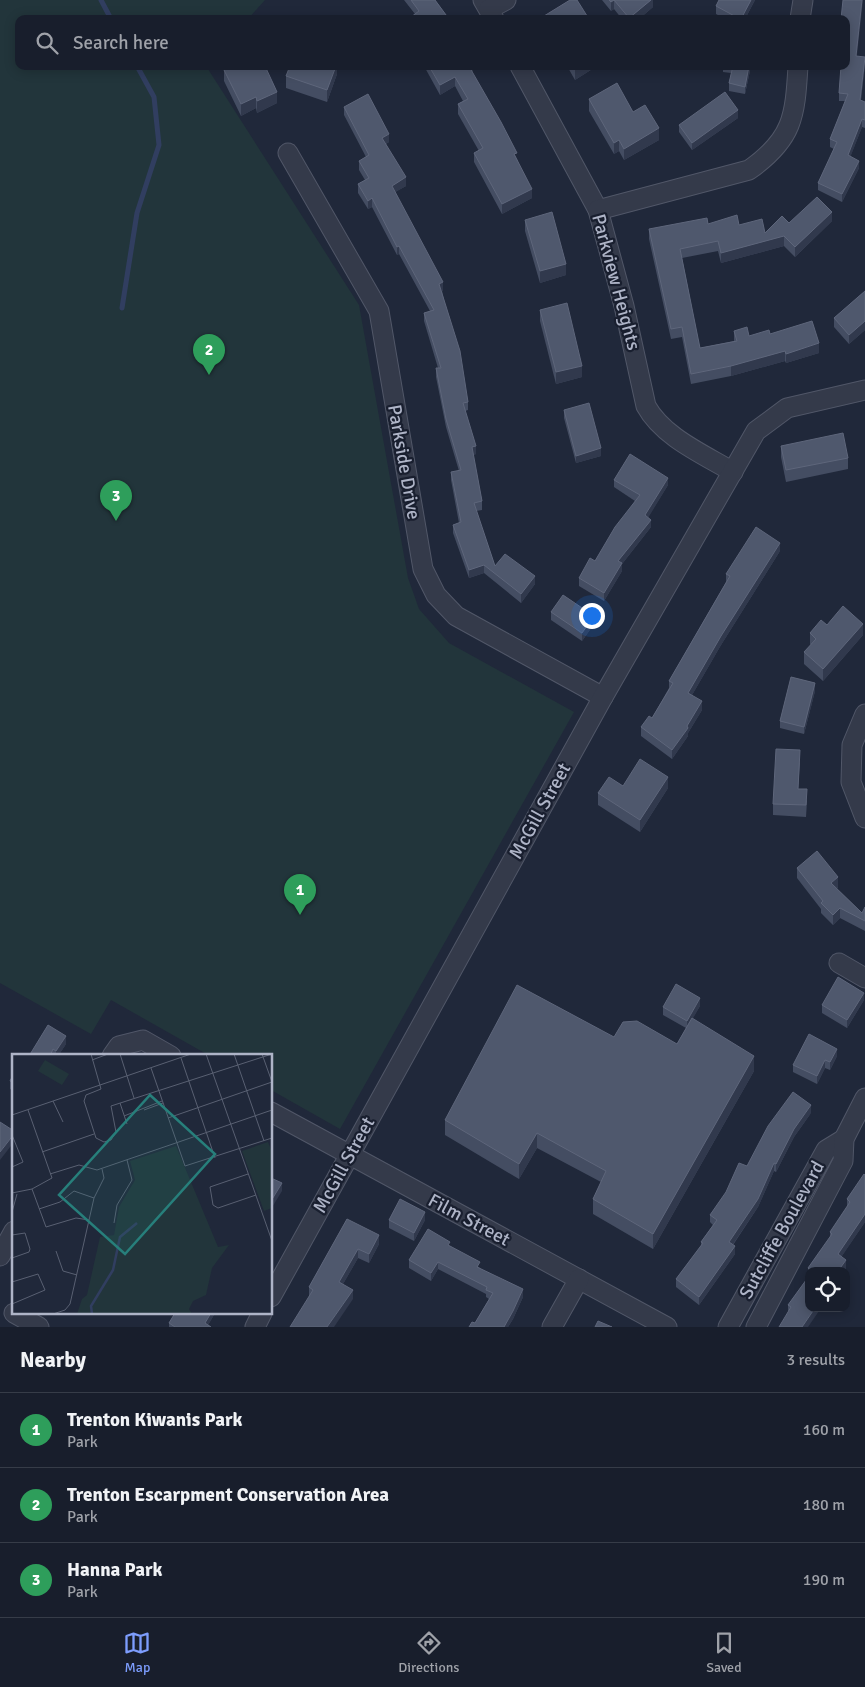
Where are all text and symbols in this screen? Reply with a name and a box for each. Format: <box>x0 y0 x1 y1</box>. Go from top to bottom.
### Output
search box <box>15 15 850 70</box>
icon: search <box>33 29 61 57</box>
text: Search here <box>73 31 169 55</box>
street label: Parkview Heights <box>586 211 646 353</box>
pin: 2 <box>193 334 225 375</box>
street label: Parkside Drive <box>382 403 426 521</box>
pin: 3 <box>100 480 132 521</box>
your location <box>579 603 605 629</box>
street label: McGill Street <box>504 758 576 863</box>
pin: 1 <box>284 874 316 915</box>
inset map <box>12 1054 272 1314</box>
street label: McGill Street <box>308 1112 380 1217</box>
street label: Sutcliffe Boulevard <box>734 1157 830 1303</box>
street label: Film Street <box>424 1188 514 1252</box>
map controls <box>805 1267 850 1312</box>
button: locate <box>805 1267 850 1312</box>
text: Nearby <box>20 1347 86 1373</box>
text: 3 results <box>786 1350 845 1370</box>
text: Trenton Kiwanis Park <box>67 1408 242 1432</box>
text: 1 <box>32 1420 40 1440</box>
text: 160 m <box>803 1420 845 1440</box>
text: Park <box>67 1432 98 1452</box>
text: Trenton Escarpment Conservation Area <box>67 1483 389 1507</box>
text: 2 <box>32 1495 40 1515</box>
text: 180 m <box>803 1495 845 1515</box>
text: Park <box>67 1507 98 1527</box>
text: Hanna Park <box>67 1558 163 1582</box>
text: 3 <box>32 1570 40 1590</box>
text: 190 m <box>803 1570 845 1590</box>
text: Park <box>67 1582 98 1602</box>
tab: Map <box>123 1629 151 1676</box>
tab: Directions <box>398 1629 459 1676</box>
tab: Saved <box>706 1629 742 1676</box>

